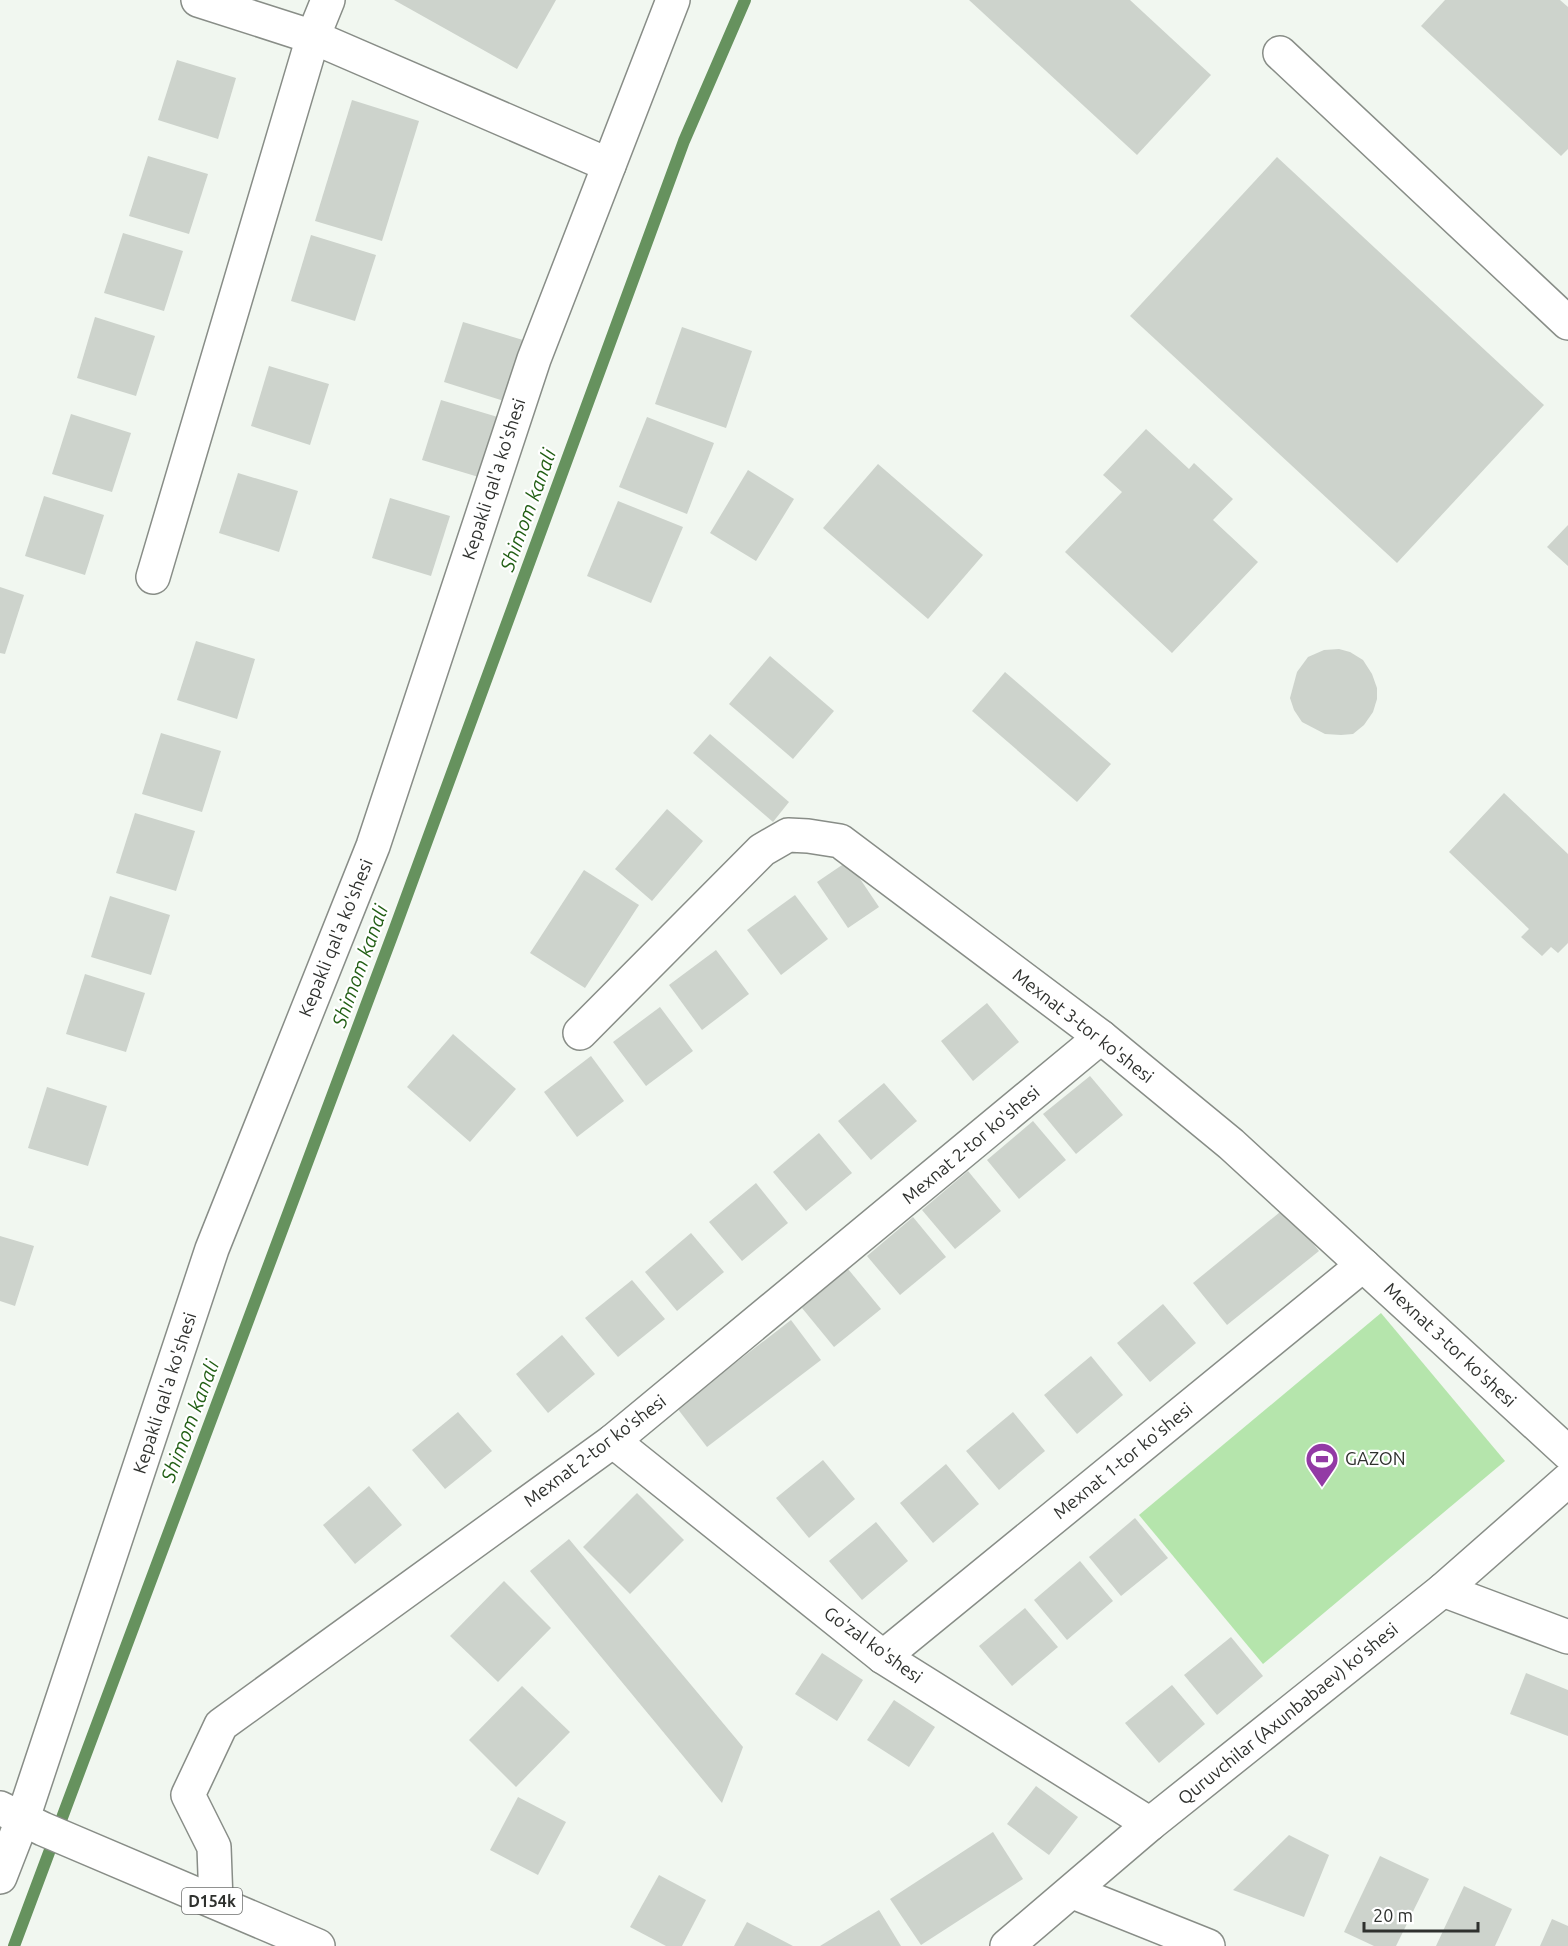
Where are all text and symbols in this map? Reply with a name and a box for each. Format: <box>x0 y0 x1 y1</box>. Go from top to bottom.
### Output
street label: Kepakli qal'a ko'shesi <box>458 396 529 562</box>
water label: Shimom kanali <box>494 445 561 575</box>
street label: Kepakli qal'a ko'shesi <box>294 856 376 1019</box>
water label: Shimom kanali <box>326 901 393 1031</box>
street label: Mexnat 3-tor ko'shesi <box>1009 964 1158 1086</box>
street label: Mexnat 2-tor ko'shesi <box>898 1081 1043 1207</box>
street label: Mexnat 3-tor ko'shesi <box>1381 1278 1521 1410</box>
street label: Kepakli qal'a ko'shesi <box>129 1310 200 1476</box>
water label: Shimom kanali <box>155 1356 224 1486</box>
street label: Mexnat 2-tor ko'shesi <box>519 1390 669 1510</box>
street label: Mexnat 1-tor ko'shesi <box>1049 1398 1196 1522</box>
sports icon: GAZON <box>1304 1441 1340 1488</box>
place label: GAZON <box>1345 1448 1406 1468</box>
street label: Go'zal ko'shesi <box>821 1602 926 1686</box>
street label: Quruvchilar (Axunbabaev) ko'shesi <box>1173 1618 1402 1809</box>
road number: D154k <box>182 1888 242 1914</box>
scale bar <box>1364 1895 1478 1933</box>
text: 20 m <box>1373 1905 1413 1925</box>

